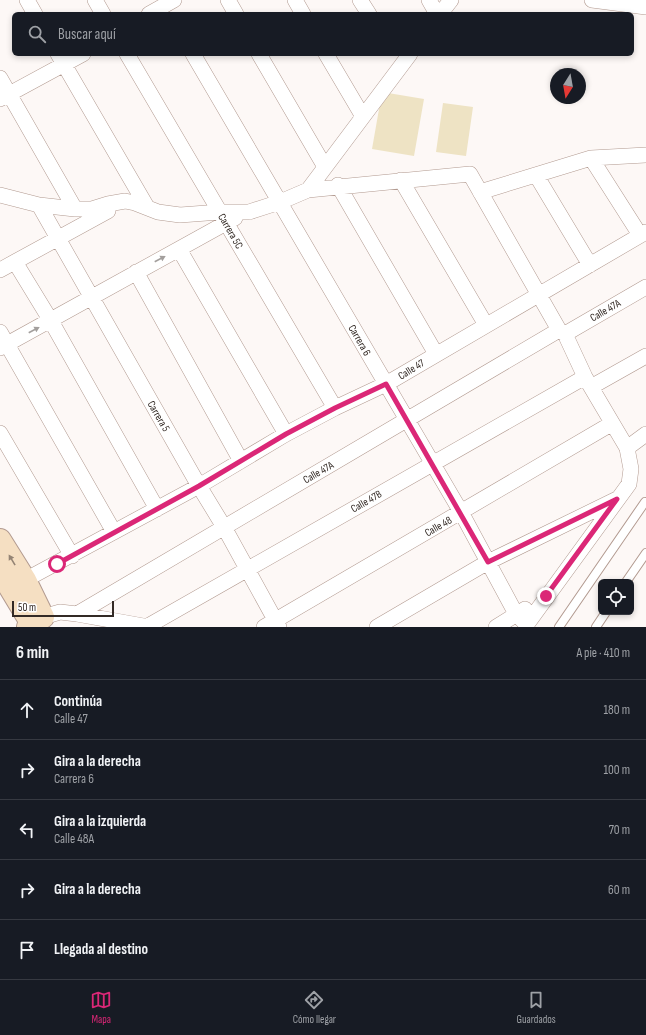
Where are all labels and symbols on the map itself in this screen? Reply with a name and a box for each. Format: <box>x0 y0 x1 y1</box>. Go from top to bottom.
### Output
north arrow <box>550 68 586 104</box>
street label: Carrera 5C <box>215 211 246 251</box>
one-way arrow <box>154 256 166 262</box>
street label: Calle 47A <box>588 296 623 324</box>
street label: Carrera 6 <box>346 322 374 358</box>
one-way arrow <box>29 327 40 333</box>
street label: Calle 47 <box>396 356 427 383</box>
street label: Carrera 5 <box>145 399 173 434</box>
street label: Calle 47A <box>301 458 336 486</box>
street label: Calle 47B <box>348 487 384 515</box>
street label: Calle 48 <box>422 513 454 539</box>
one-way arrow <box>9 554 16 566</box>
route start <box>48 555 66 573</box>
route end <box>537 587 555 605</box>
scale bar <box>12 599 114 618</box>

